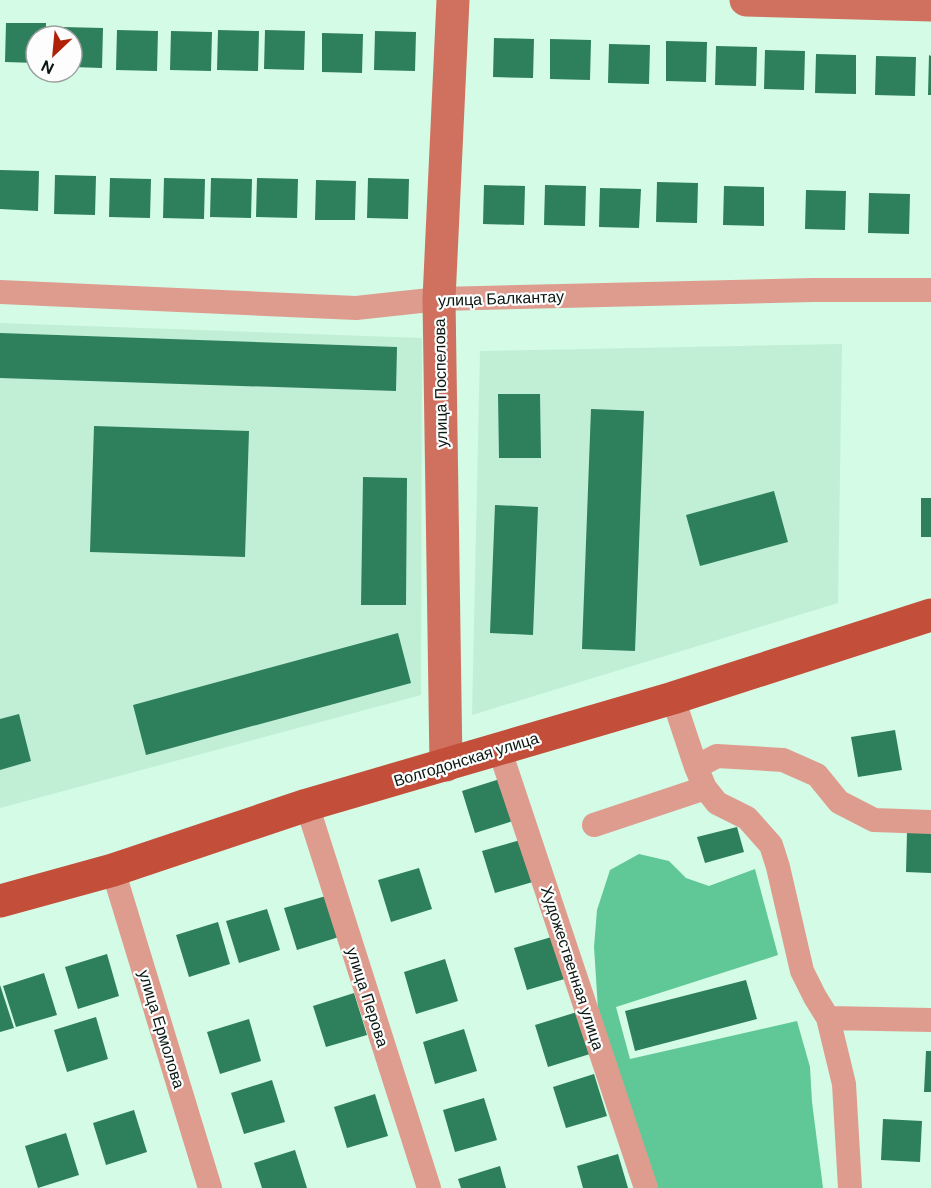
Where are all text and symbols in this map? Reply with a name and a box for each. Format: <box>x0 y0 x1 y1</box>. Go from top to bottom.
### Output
north arrow <box>24 24 84 84</box>
text: N <box>38 55 57 79</box>
street label: улица Балкантау <box>438 286 564 311</box>
street label: улица Поспелова <box>429 318 452 448</box>
street label: Волгодонская улица <box>391 727 541 792</box>
street label: Художественная улица <box>536 883 609 1053</box>
street label: улица Перова <box>342 945 394 1050</box>
street label: улица Ермолова <box>133 967 190 1091</box>

